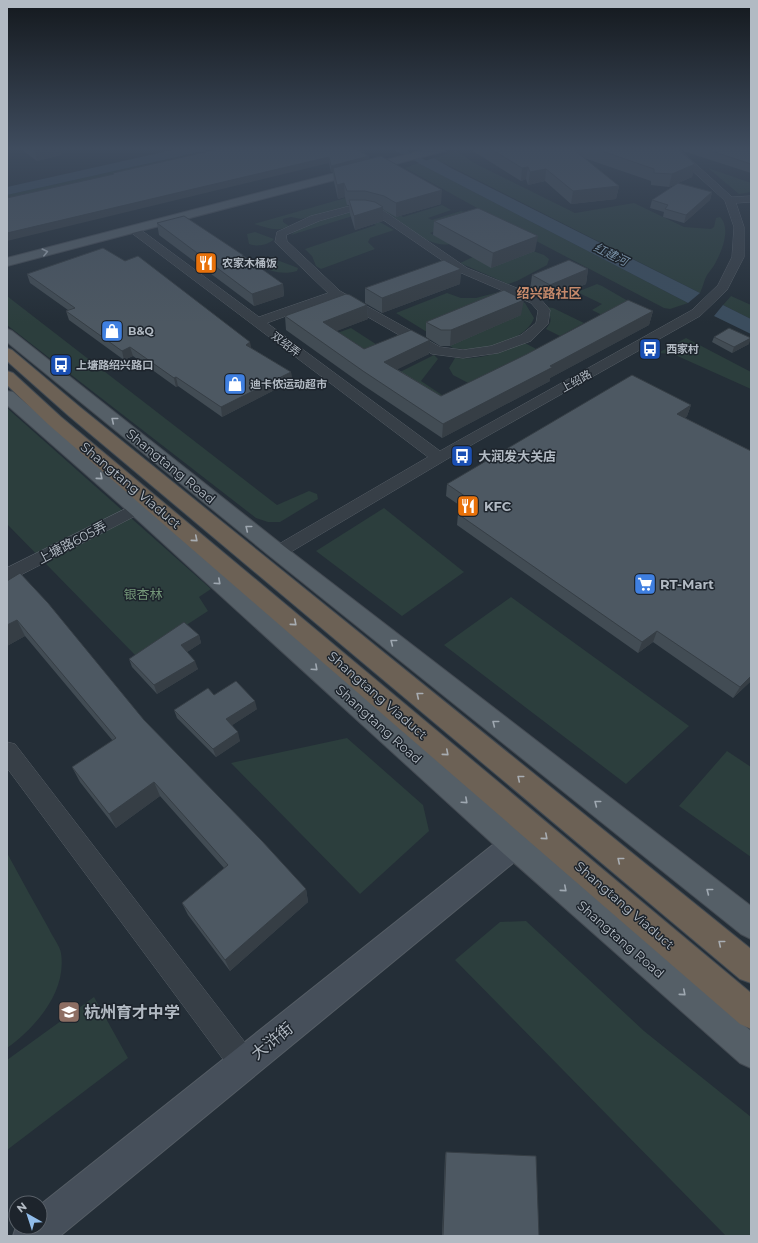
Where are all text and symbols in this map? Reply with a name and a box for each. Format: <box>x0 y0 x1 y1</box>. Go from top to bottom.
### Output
water label: 红建河 <box>592 239 632 270</box>
one-way arrow <box>41 248 48 257</box>
restaurant icon: 农家木桶饭 <box>193 250 219 276</box>
place label: 农家木桶饭 <box>222 256 277 270</box>
district label: 绍兴路社区 <box>516 285 582 301</box>
shop icon: B&Q <box>99 318 125 344</box>
place label: B&Q <box>128 324 154 338</box>
street label: 双绍弄 <box>269 328 303 360</box>
bus stop icon: 西家村 <box>637 336 663 362</box>
place label: 西家村 <box>666 342 699 356</box>
bus stop icon: 上塘路绍兴路口 <box>48 352 74 378</box>
place label: 上塘路绍兴路口 <box>76 358 153 372</box>
street label: 上绍路 <box>558 367 594 395</box>
shop icon: 迪卡侬运动超市 <box>222 371 248 397</box>
place label: 迪卡侬运动超市 <box>250 377 327 391</box>
one-way arrow <box>111 418 119 425</box>
street label: Shangtang Road <box>123 425 219 507</box>
street label: Shangtang Viaduct <box>78 438 184 532</box>
bus stop icon: 大润发大关店 <box>449 443 475 469</box>
place label: 大润发大关店 <box>478 448 556 464</box>
one-way arrow <box>95 472 103 479</box>
restaurant icon: KFC <box>455 493 481 519</box>
place label: KFC <box>484 498 512 514</box>
street label: 上塘路605弄 <box>35 517 109 567</box>
one-way arrow <box>245 526 253 533</box>
one-way arrow <box>191 534 198 541</box>
supermarket icon: RT-Mart <box>632 571 658 597</box>
place label: RT-Mart <box>660 576 714 592</box>
one-way arrow <box>214 577 221 584</box>
park label: 银杏林 <box>123 586 163 602</box>
one-way arrow <box>290 618 297 625</box>
one-way arrow <box>390 640 397 647</box>
street label: Shangtang Viaduct <box>325 648 431 742</box>
one-way arrow <box>311 663 318 670</box>
street label: Shangtang Road <box>333 681 425 767</box>
one-way arrow <box>417 693 424 700</box>
one-way arrow <box>493 720 500 727</box>
one-way arrow <box>442 748 449 755</box>
one-way arrow <box>517 775 524 782</box>
one-way arrow <box>460 796 467 803</box>
one-way arrow <box>595 801 602 808</box>
one-way arrow <box>541 833 548 840</box>
street label: Shangtang Viaduct <box>572 858 678 952</box>
one-way arrow <box>618 858 625 865</box>
one-way arrow <box>560 884 567 891</box>
one-way arrow <box>707 889 714 896</box>
street label: Shangtang Road <box>574 897 668 981</box>
one-way arrow <box>718 940 725 947</box>
one-way arrow <box>679 988 686 995</box>
school or university icon: 杭州育才中学 <box>56 999 82 1025</box>
place label: 杭州育才中学 <box>84 1003 180 1022</box>
street label: 大浒街 <box>247 1019 297 1063</box>
north arrow <box>8 1195 48 1235</box>
text: N <box>14 1199 30 1215</box>

